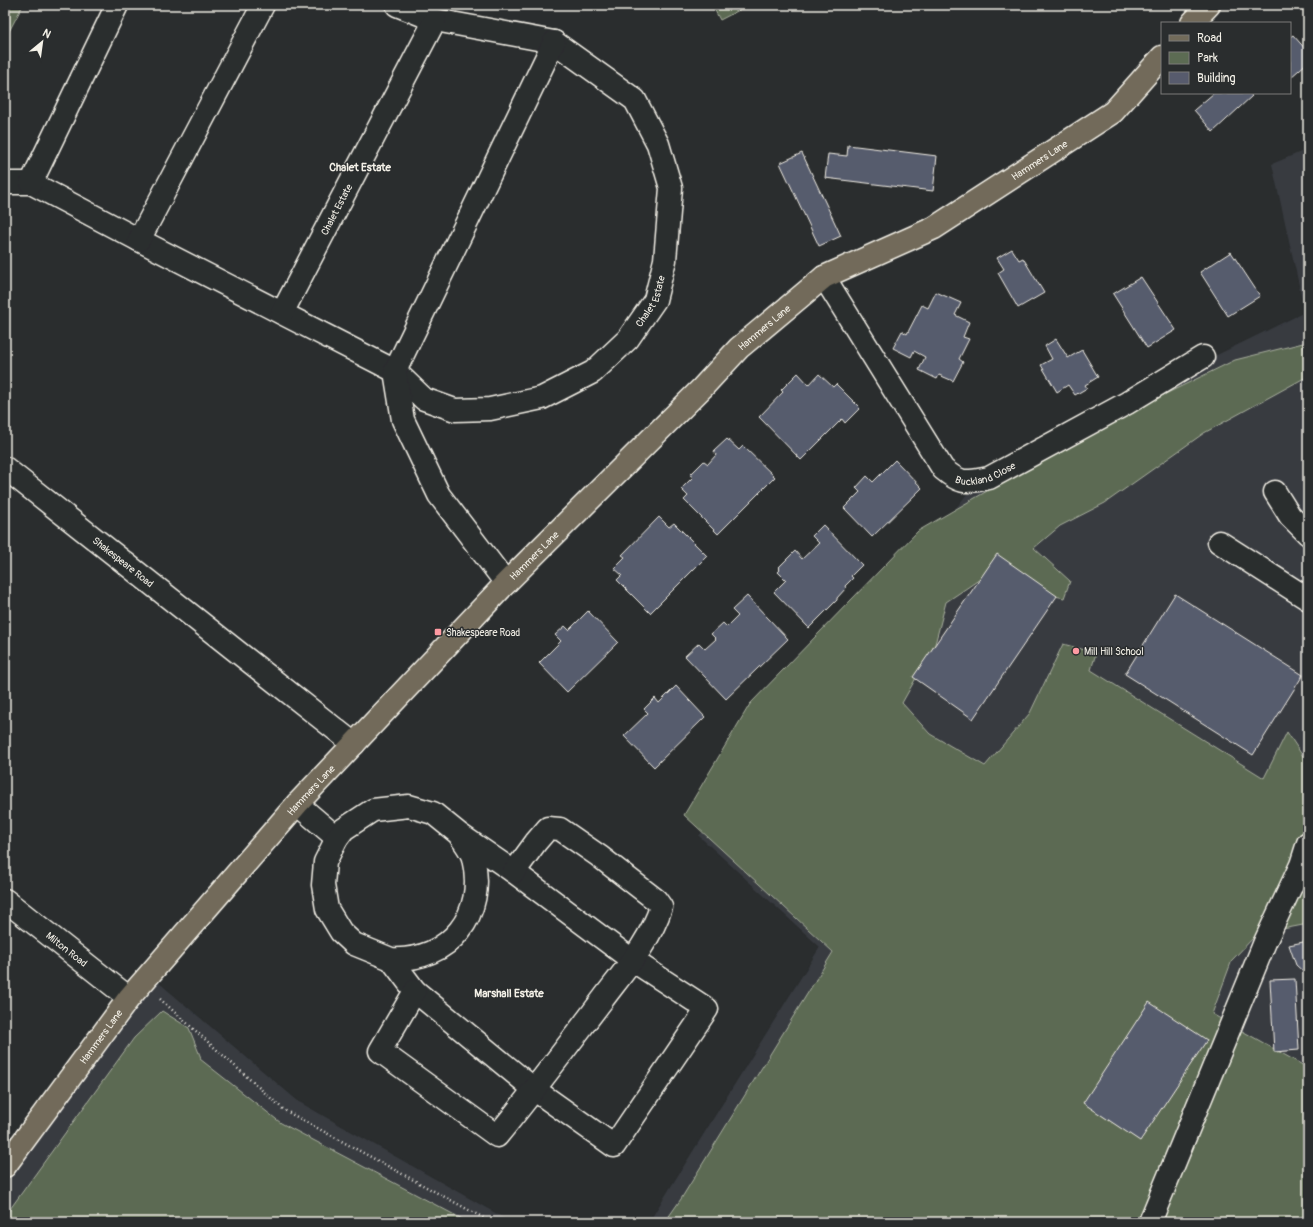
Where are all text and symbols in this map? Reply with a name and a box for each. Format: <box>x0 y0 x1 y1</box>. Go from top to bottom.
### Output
north arrow <box>22 22 62 62</box>
legend <box>1161 22 1291 94</box>
text: N <box>40 26 54 41</box>
text: Road <box>1197 31 1222 46</box>
text: Park <box>1197 51 1218 66</box>
text: Building <box>1197 71 1236 86</box>
street label: Hammers Lane <box>1009 138 1070 183</box>
district label: Chalet Estate <box>329 161 391 174</box>
street label: Chalet Estate <box>319 182 355 237</box>
street label: Chalet Estate <box>633 274 668 329</box>
street label: Hammers Lane <box>736 303 793 353</box>
street label: Buckland Close <box>953 460 1018 488</box>
street label: Hammers Lane <box>508 529 562 583</box>
street label: Shakespeare Road <box>90 535 156 590</box>
marker: Shakespeare Road <box>433 627 443 637</box>
place label: Shakespeare Road <box>446 627 520 639</box>
marker: Mill Hill School <box>1071 646 1081 656</box>
place label: Mill Hill School <box>1084 646 1144 658</box>
street label: Hammers Lane <box>285 763 338 818</box>
street label: Milton Road <box>43 930 89 970</box>
district label: Marshall Estate <box>474 987 544 1000</box>
street label: Hammers Lane <box>77 1007 125 1067</box>

